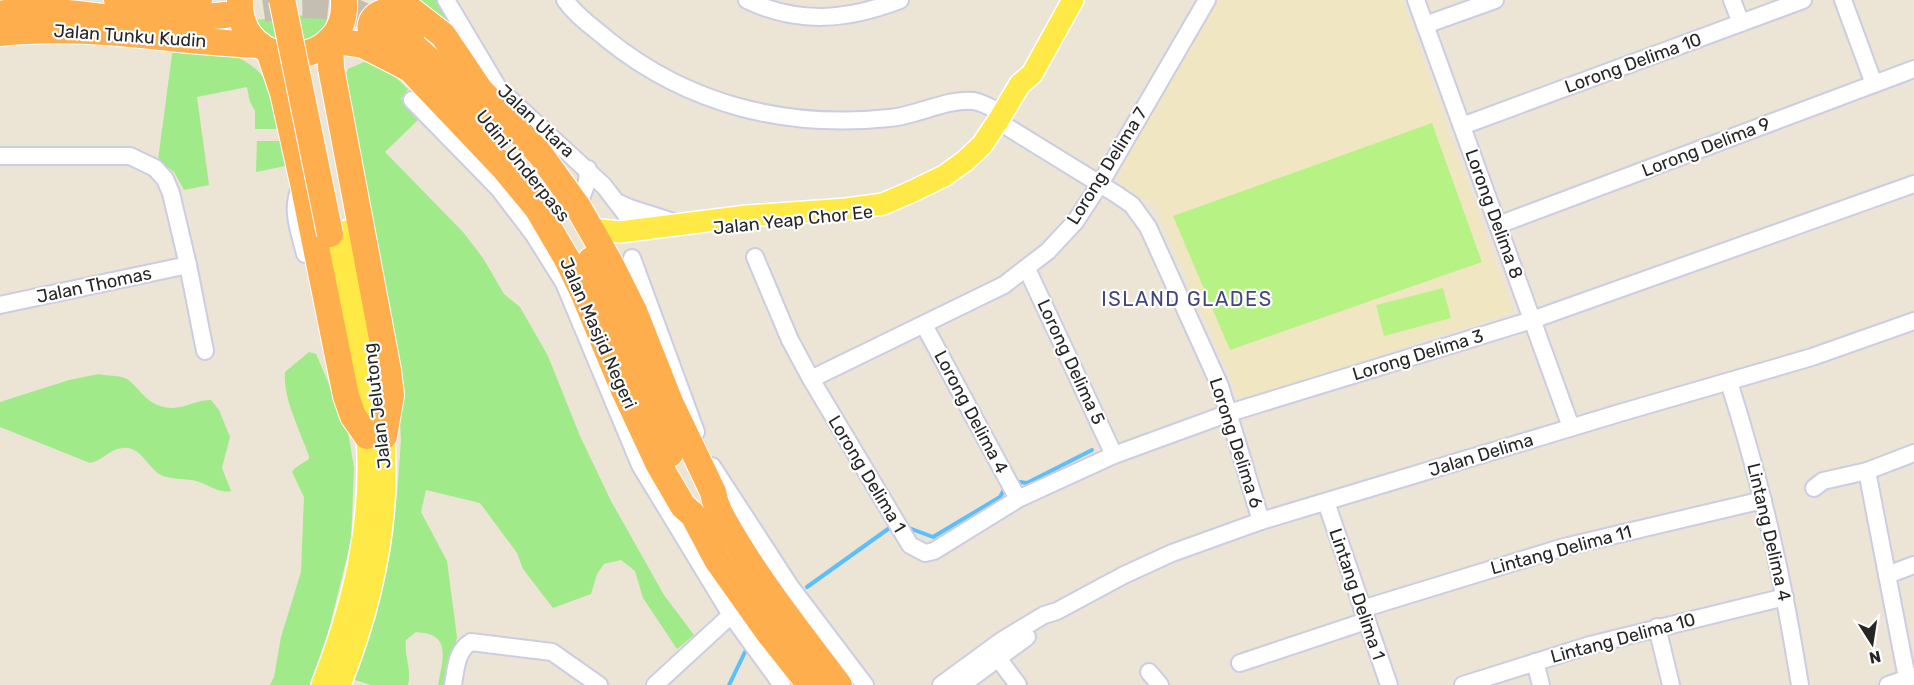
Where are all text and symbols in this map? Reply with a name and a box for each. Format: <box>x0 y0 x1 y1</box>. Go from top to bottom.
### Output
street label: Jalan Tunku Kudin <box>53 20 207 52</box>
street label: Lorong Delima 10 <box>1562 28 1704 98</box>
street label: Jalan Utara <box>493 80 579 162</box>
street label: Lorong Delima 7 <box>1062 103 1152 229</box>
street label: Udini Underpass <box>471 106 575 226</box>
street label: Lorong Delima 9 <box>1639 112 1773 182</box>
street label: Lorong Delima 8 <box>1460 146 1528 282</box>
street label: Jalan Yeap Chor Ee <box>712 201 874 239</box>
street label: Jalan Masjid Negeri <box>555 254 641 412</box>
street label: Jalan Thomas <box>35 262 153 308</box>
district label: ISLAND GLADES <box>1101 287 1273 311</box>
street label: Lorong Delima 5 <box>1032 296 1110 428</box>
street label: Lorong Delima 3 <box>1350 325 1486 385</box>
street label: Jalan Jelutong <box>358 342 396 470</box>
street label: Lorong Delima 4 <box>929 347 1013 477</box>
street label: Lorong Delima 6 <box>1205 375 1267 511</box>
street label: Lorong Delima 1 <box>823 412 911 536</box>
street label: Jalan Delima <box>1426 429 1536 481</box>
street label: Lintang Delima 4 <box>1742 461 1796 603</box>
street label: Lintang Delima 11 <box>1488 521 1634 579</box>
street label: Lintang Delima 1 <box>1324 525 1390 663</box>
street label: Lintang Delima 10 <box>1548 608 1698 668</box>
north arrow <box>1842 613 1902 673</box>
text: N <box>1867 647 1883 668</box>

